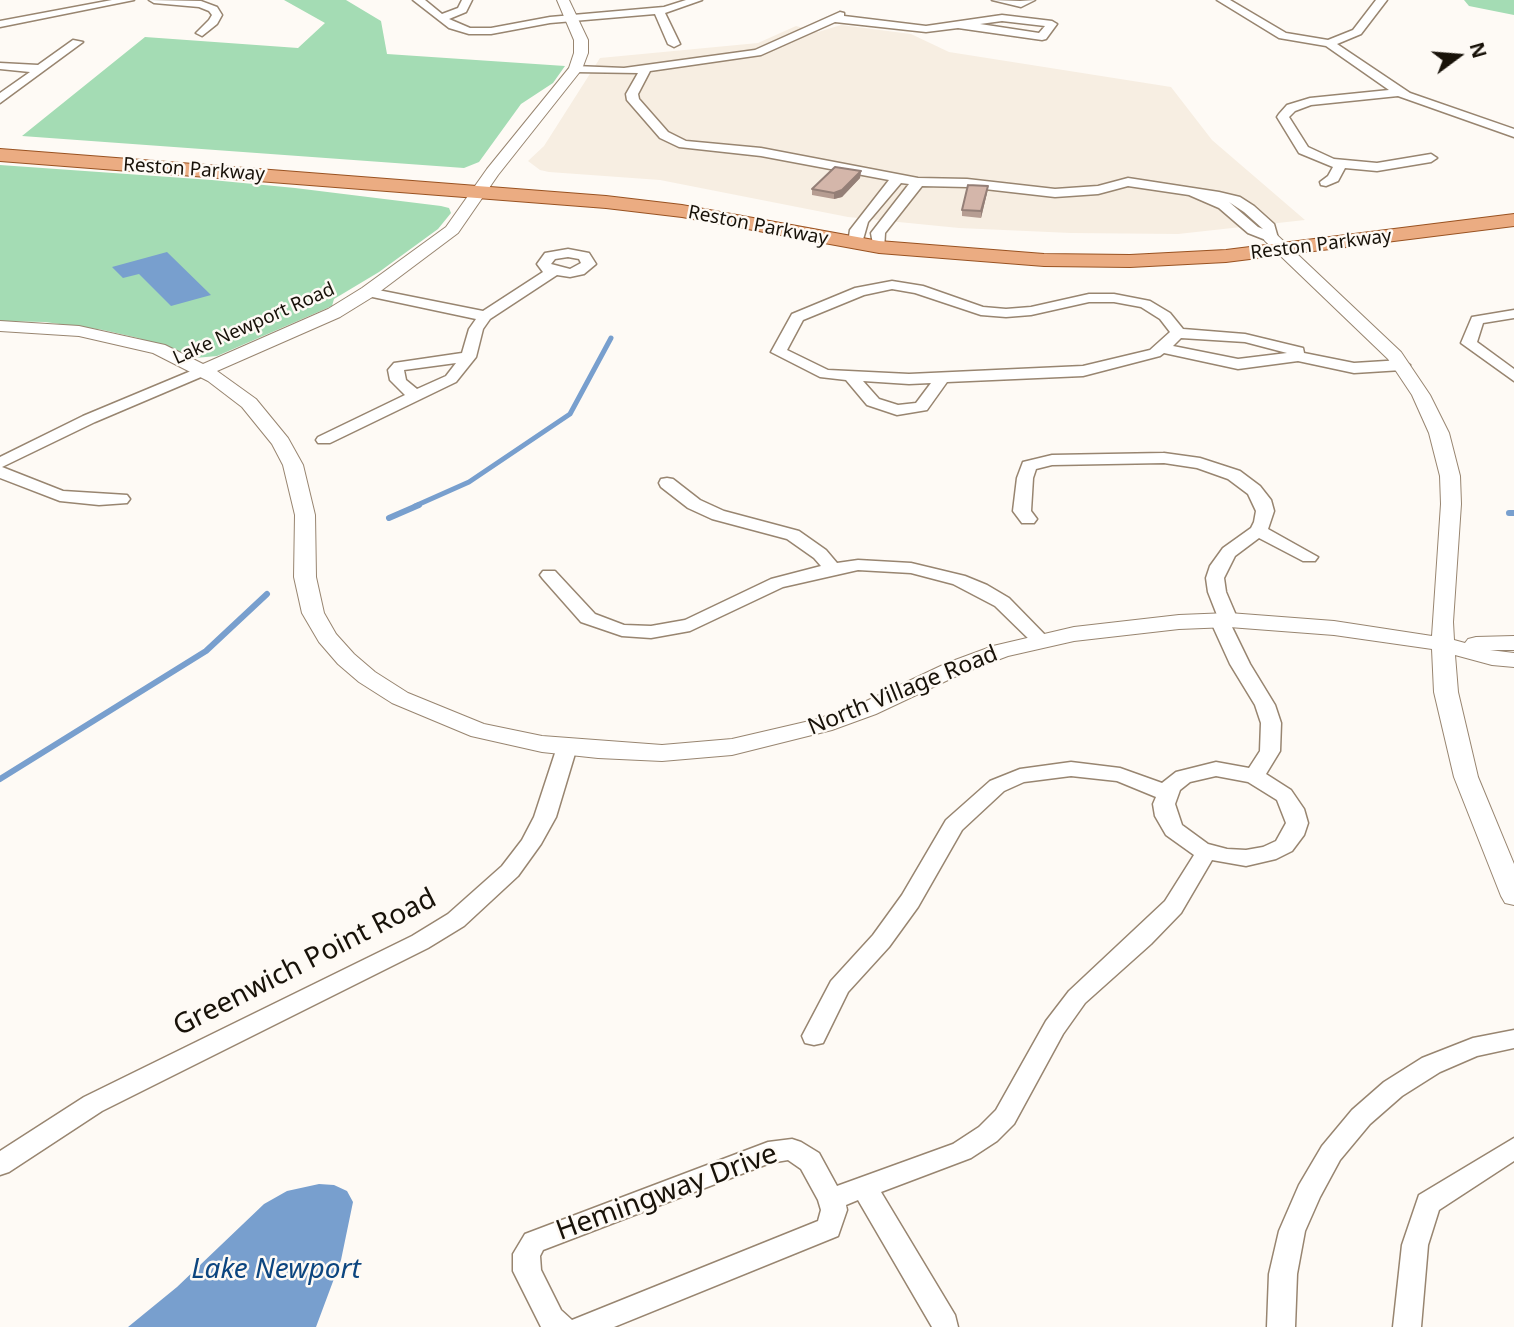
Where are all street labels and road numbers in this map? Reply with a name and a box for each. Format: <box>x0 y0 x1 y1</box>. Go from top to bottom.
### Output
street label: Reston Parkway <box>122 154 266 186</box>
street label: Reston Parkway <box>686 201 830 251</box>
street label: Reston Parkway <box>1249 225 1393 265</box>
street label: Lake Newport Road <box>170 278 338 370</box>
street label: North Village Road <box>804 640 1002 742</box>
street label: Greenwich Point Road <box>168 882 442 1044</box>
street label: Hemingway Drive <box>552 1137 782 1249</box>

